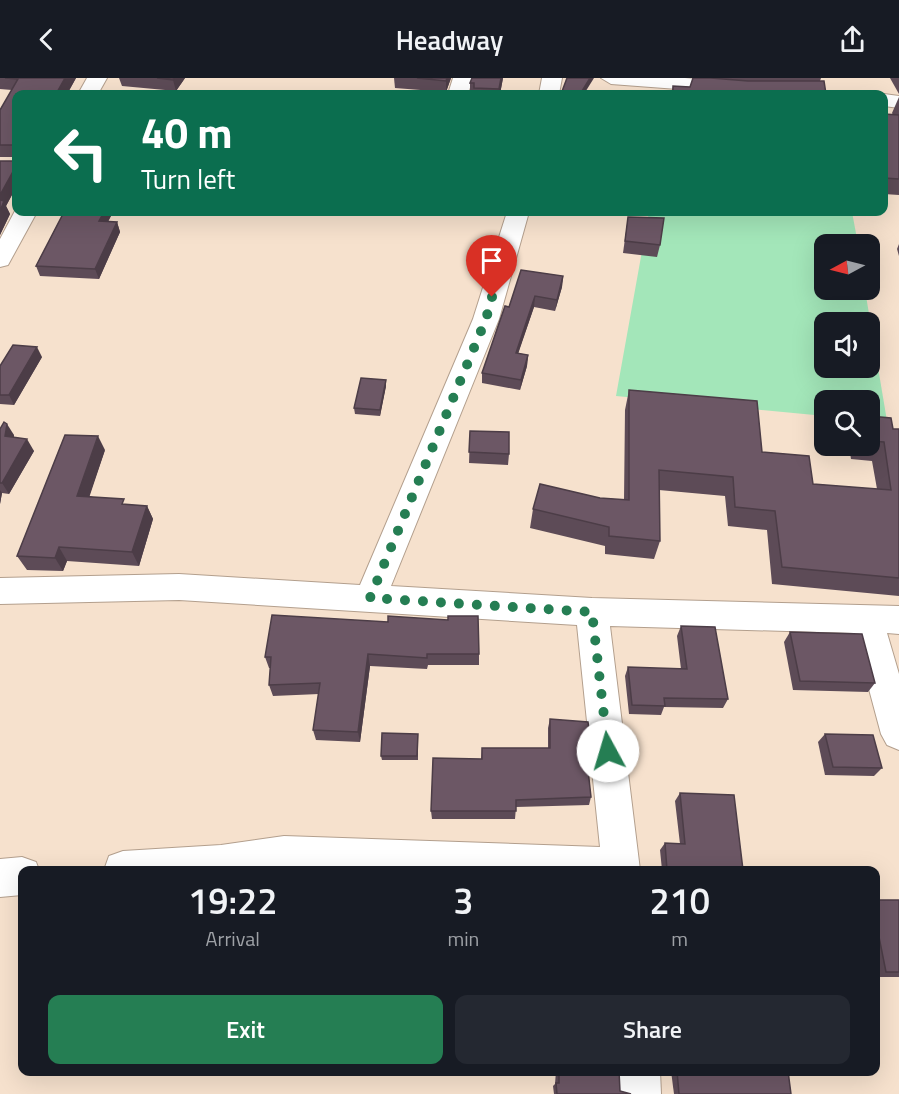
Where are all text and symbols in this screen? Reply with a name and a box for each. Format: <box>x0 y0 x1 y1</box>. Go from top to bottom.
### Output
text: Headway <box>396 19 503 60</box>
icon: back <box>30 23 63 56</box>
icon: share <box>836 23 869 56</box>
text: 40 m <box>141 100 233 164</box>
icon: left <box>42 114 120 192</box>
text: Turn left <box>141 158 235 199</box>
north arrow <box>814 234 880 300</box>
map controls <box>814 234 880 456</box>
pin <box>466 235 517 297</box>
icon: arrive <box>475 244 508 277</box>
button: sound <box>814 312 880 378</box>
button: search <box>814 390 880 456</box>
position arrow <box>576 719 640 783</box>
text: 19:22 <box>188 873 277 928</box>
text: 3 <box>453 873 473 928</box>
text: 210 <box>649 873 710 928</box>
text: Arrival <box>206 923 260 954</box>
text: min <box>447 923 479 954</box>
text: m <box>671 923 688 954</box>
button: Exit <box>48 995 443 1064</box>
button: Share <box>455 995 850 1064</box>

